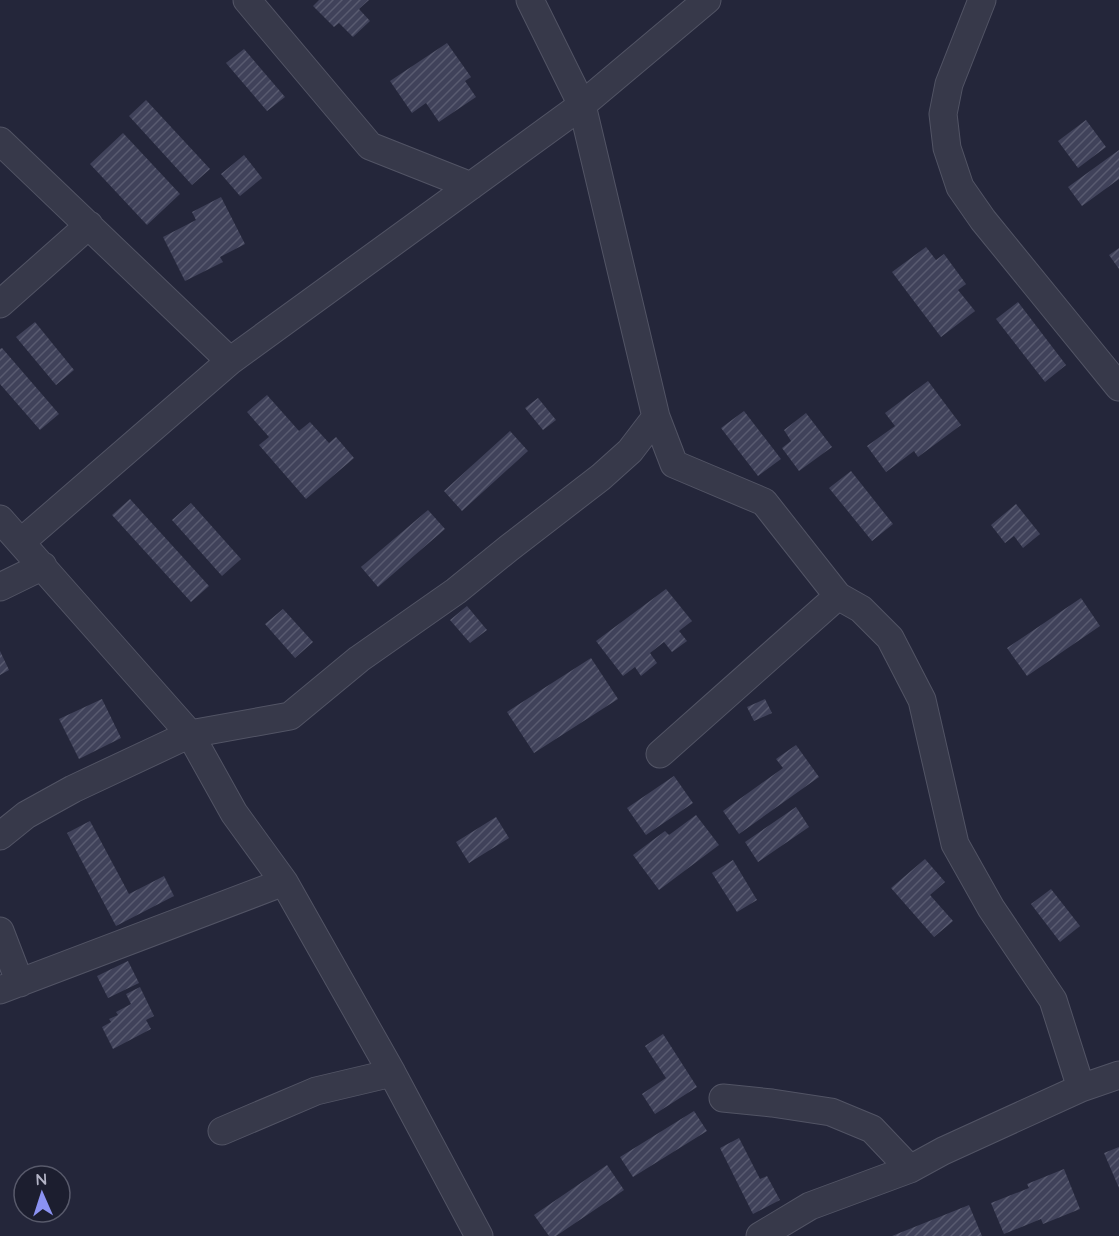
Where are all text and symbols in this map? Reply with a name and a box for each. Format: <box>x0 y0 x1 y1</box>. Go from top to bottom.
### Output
north arrow <box>12 1164 72 1224</box>
text: N <box>35 1169 48 1189</box>

